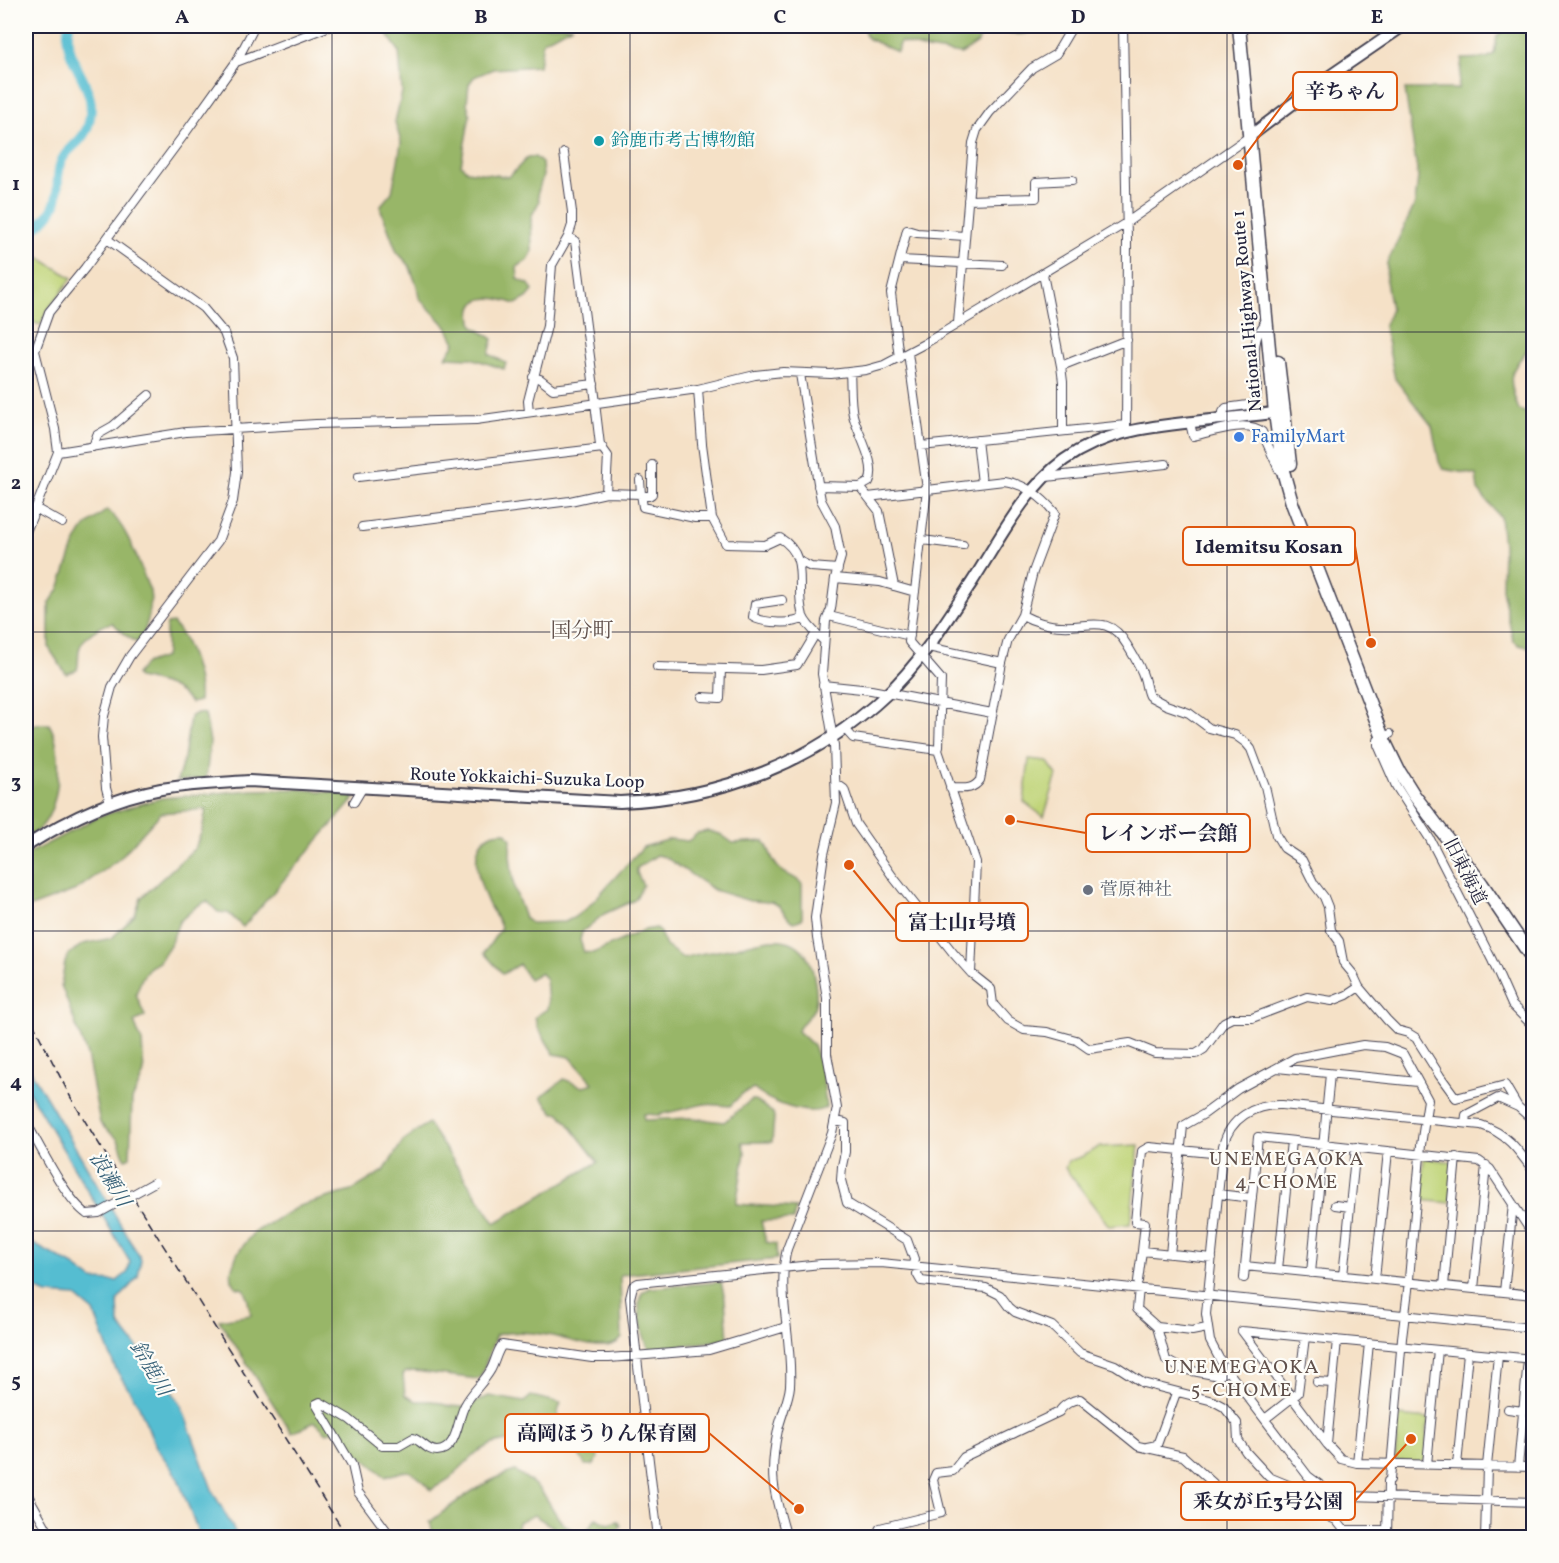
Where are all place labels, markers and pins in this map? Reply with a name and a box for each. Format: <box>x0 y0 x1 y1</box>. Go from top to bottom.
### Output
callout: 辛ちゃん <box>1293 72 1397 110</box>
place label: 鈴鹿市考古博物館 <box>611 129 755 154</box>
marker: 鈴鹿市考古博物館 <box>592 134 606 148</box>
place label: FamilyMart <box>1251 425 1345 450</box>
marker: FamilyMart <box>1232 430 1246 444</box>
callout: Idemitsu Kosan <box>1183 527 1355 565</box>
callout: レインボー会館 <box>1086 814 1250 852</box>
place label: 菅原神社 <box>1100 878 1172 903</box>
marker: 菅原神社 <box>1081 883 1095 897</box>
callout: 富士山1号墳 <box>896 903 1028 941</box>
callout: 高岡ほうりん保育園 <box>505 1414 709 1452</box>
callout: 釆女が丘3号公園 <box>1181 1482 1355 1520</box>

